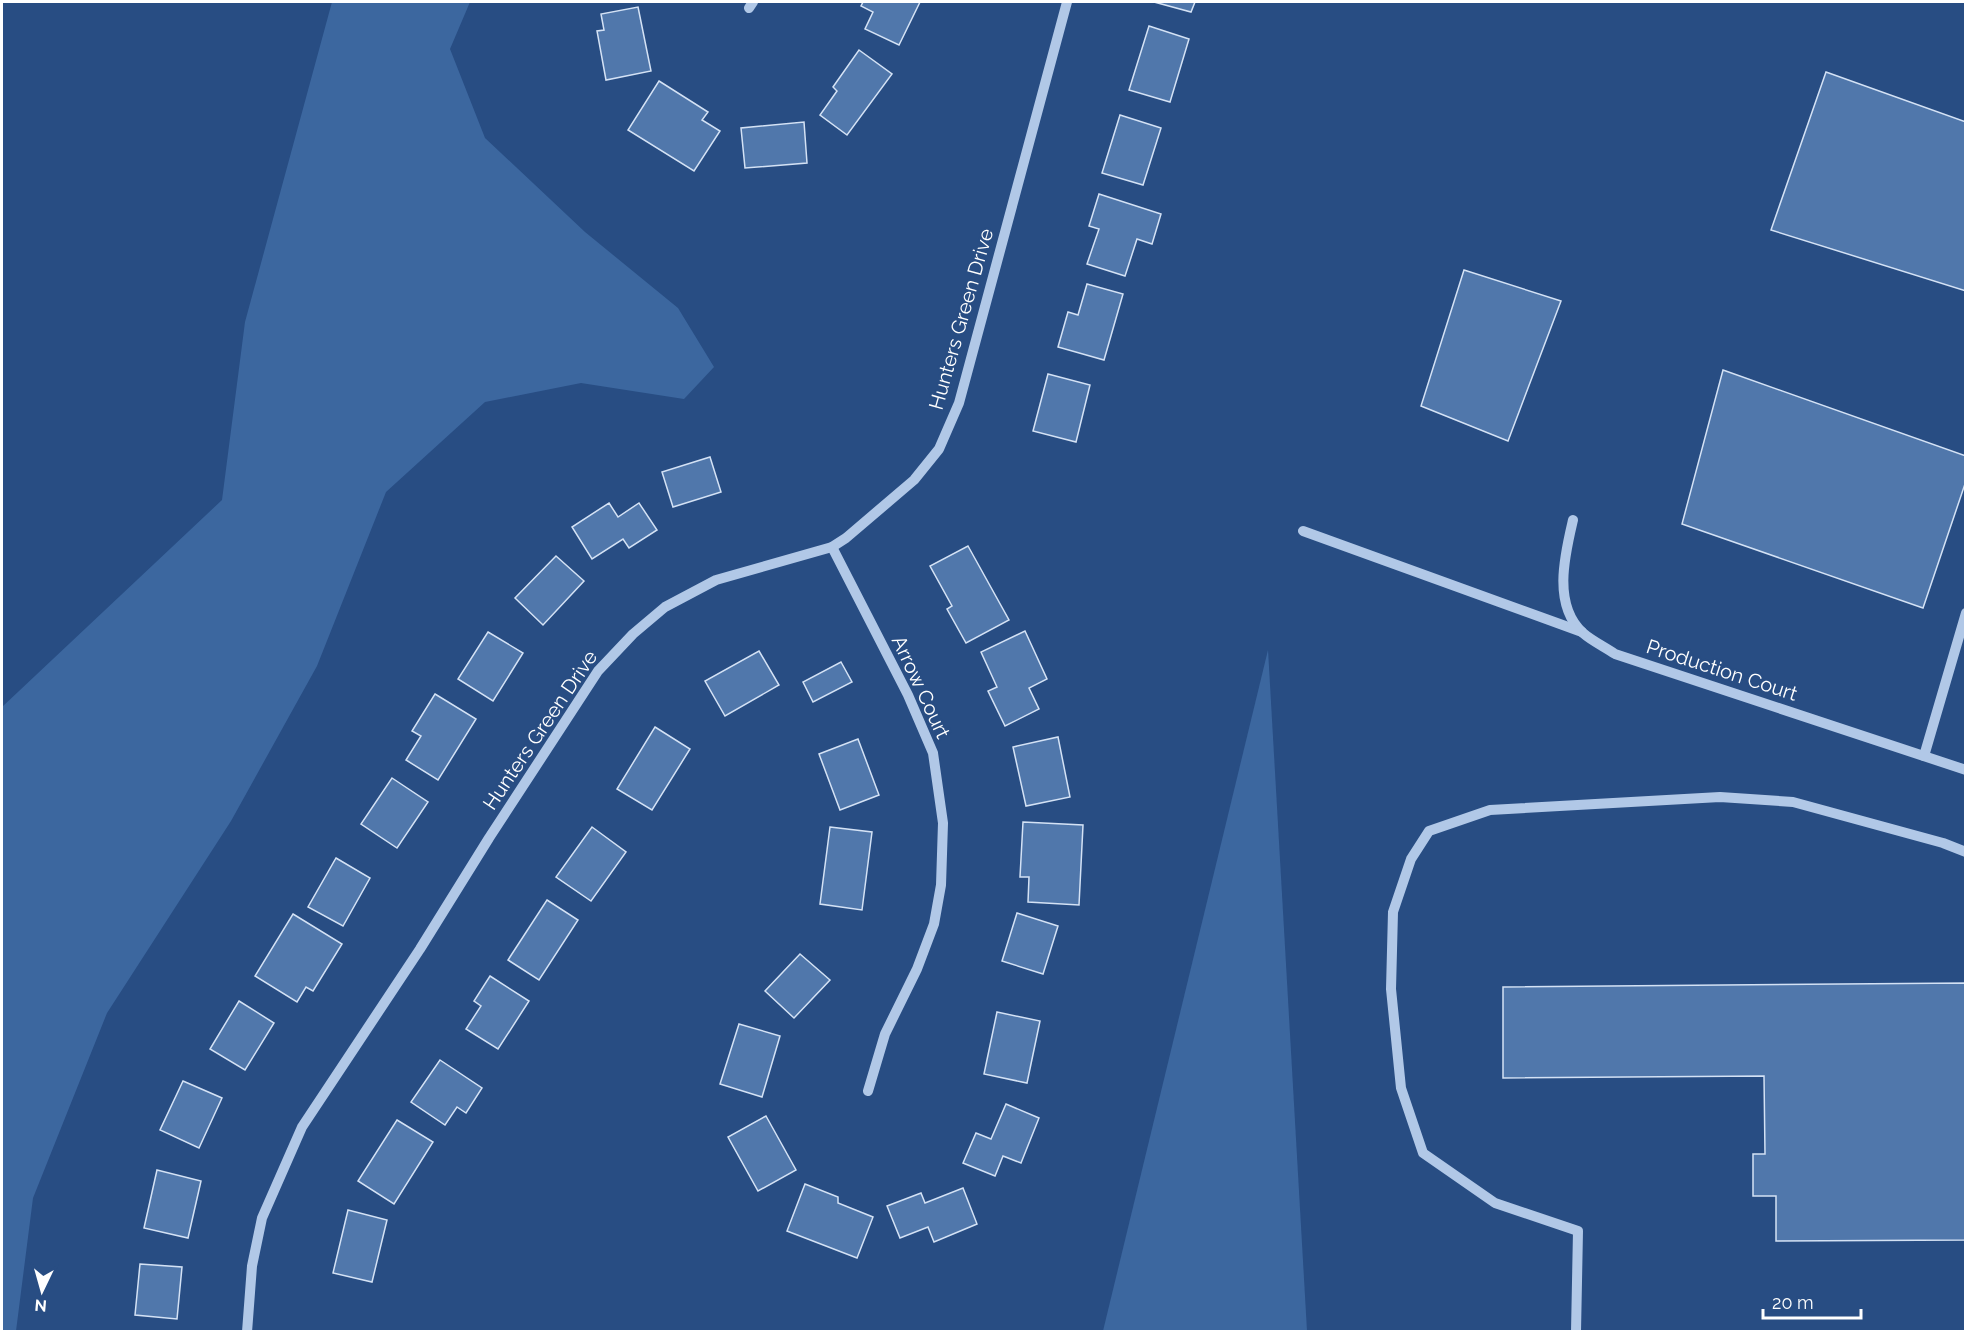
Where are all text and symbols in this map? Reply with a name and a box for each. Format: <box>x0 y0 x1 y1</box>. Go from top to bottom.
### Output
street label: Hunters Green Drive <box>924 225 998 412</box>
street label: Arrow Court <box>887 632 955 743</box>
street label: Production Court <box>1644 634 1801 706</box>
street label: Hunters Green Drive <box>478 645 602 814</box>
north arrow <box>12 1261 72 1321</box>
scale bar <box>1763 1282 1860 1320</box>
text: 20 m <box>1772 1292 1814 1313</box>
text: N <box>34 1295 48 1315</box>

